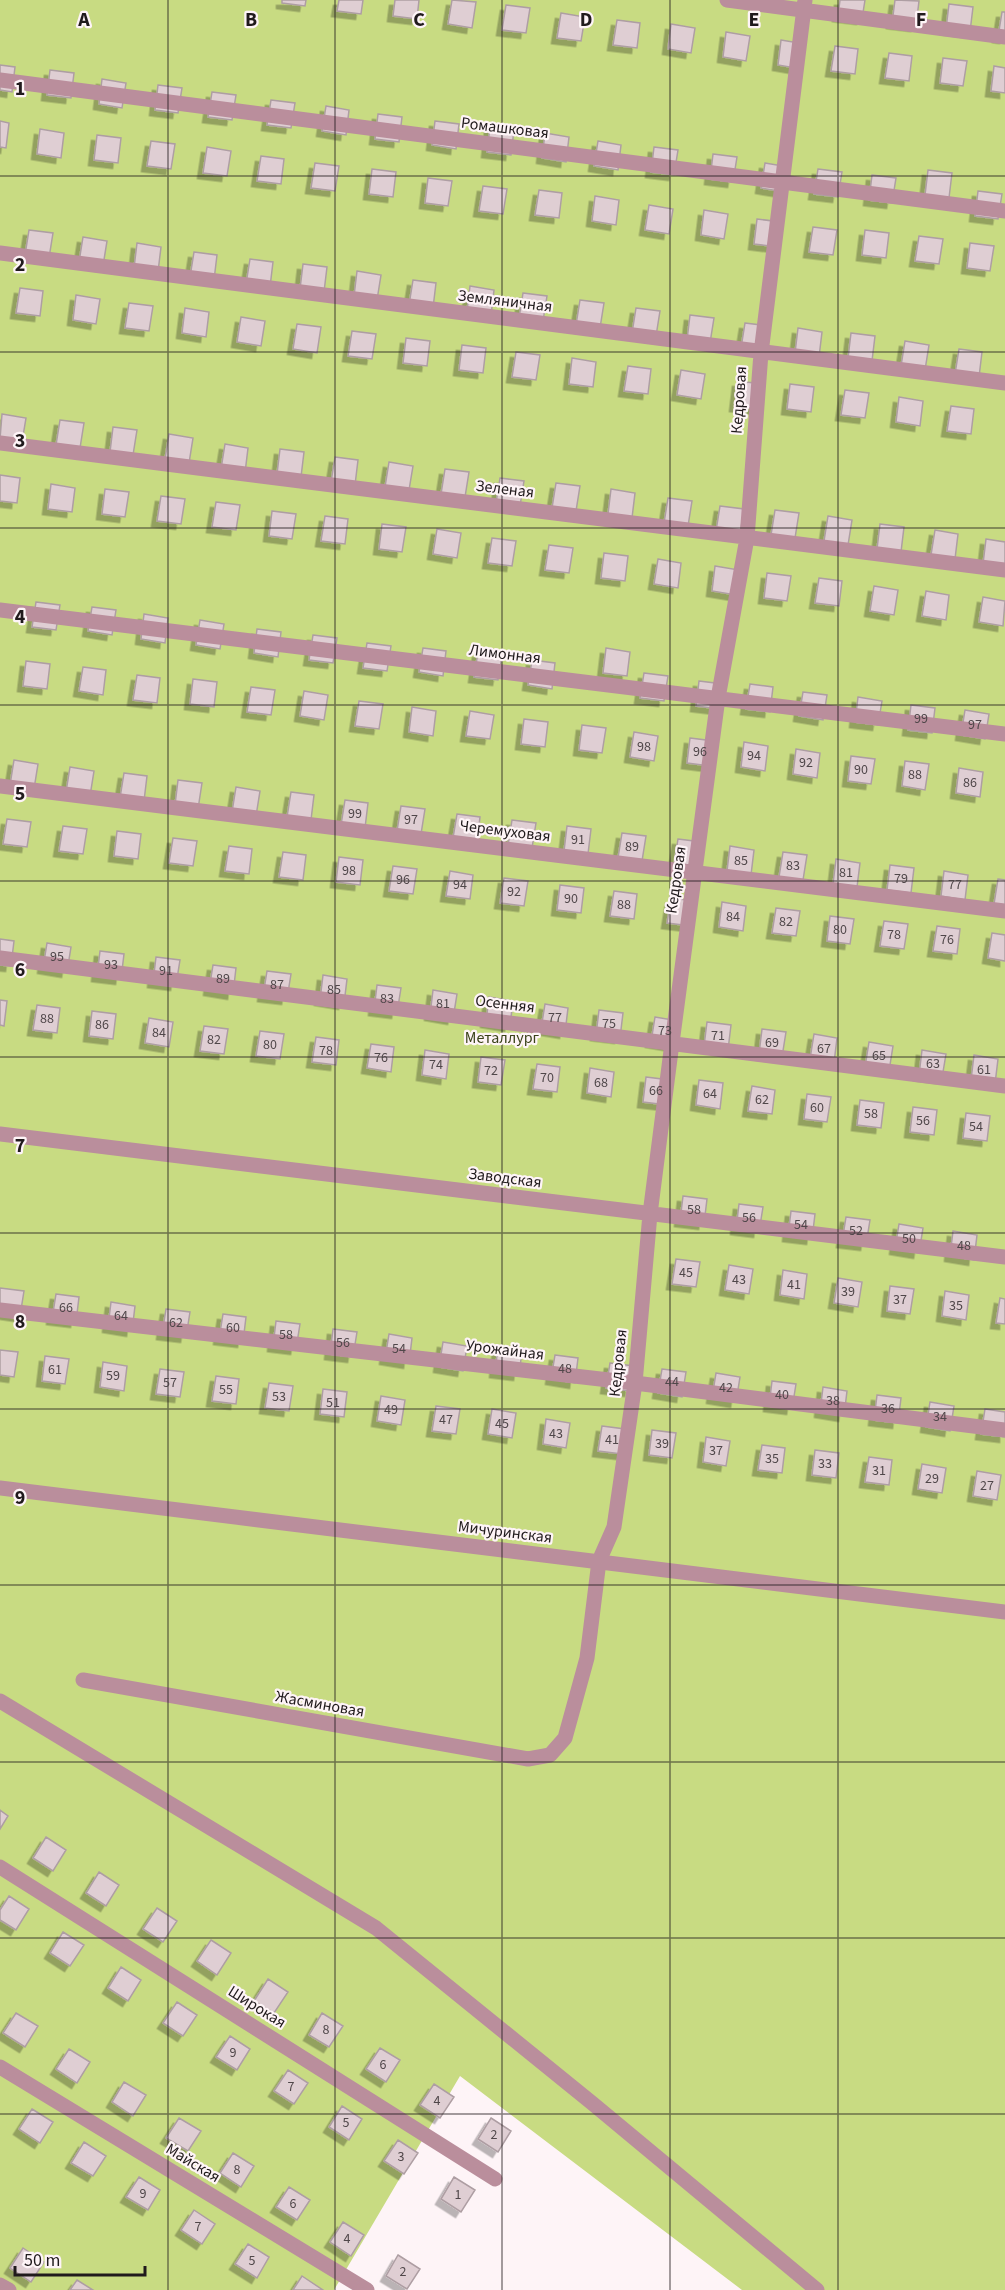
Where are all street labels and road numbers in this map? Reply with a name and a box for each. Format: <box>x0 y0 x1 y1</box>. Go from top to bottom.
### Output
street label: Ромашковая <box>460 112 550 144</box>
street label: Земляничная <box>456 284 554 318</box>
street label: Кедровая <box>726 365 752 435</box>
street label: Зеленая <box>475 475 535 503</box>
street label: Лимонная <box>468 639 542 669</box>
street label: Черемуховая <box>458 814 552 848</box>
street label: Кедровая <box>660 845 692 915</box>
street label: Осенняя <box>474 989 536 1019</box>
street label: Заводская <box>467 1163 543 1193</box>
street label: Кедровая <box>604 1328 632 1398</box>
street label: Урожайная <box>465 1334 545 1366</box>
street label: Мичуринская <box>457 1515 553 1549</box>
street label: Жасминовая <box>274 1685 366 1723</box>
street label: Широкая <box>224 1981 290 2033</box>
street label: Майская <box>162 2138 224 2188</box>

